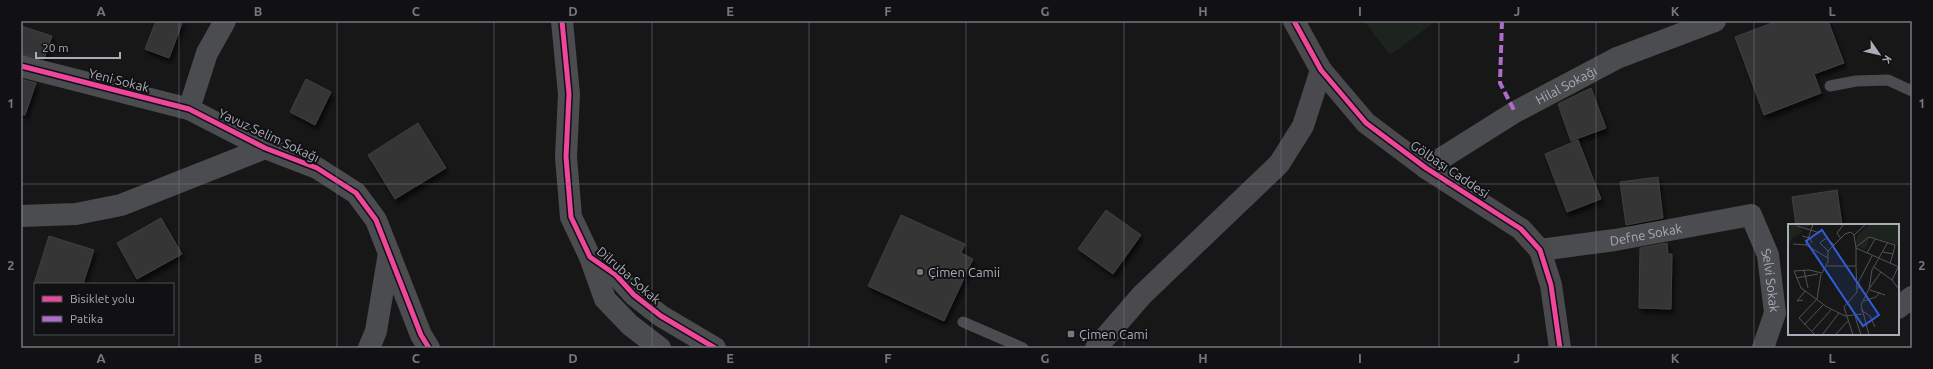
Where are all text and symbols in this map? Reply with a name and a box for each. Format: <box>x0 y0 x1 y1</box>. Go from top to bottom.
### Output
text: A <box>96 4 106 18</box>
text: B <box>254 4 263 18</box>
text: C <box>412 4 421 18</box>
text: D <box>568 4 578 18</box>
text: E <box>726 4 734 18</box>
text: F <box>884 4 892 18</box>
text: G <box>1041 4 1050 18</box>
text: H <box>1198 4 1208 18</box>
text: I <box>1358 4 1362 18</box>
text: J <box>1514 4 1520 18</box>
text: K <box>1671 4 1680 18</box>
text: L <box>1828 4 1836 18</box>
scale bar <box>36 34 120 60</box>
north arrow <box>1859 34 1899 74</box>
text: 20 m <box>42 41 69 54</box>
text: K <box>1880 53 1894 67</box>
street label: Hilal Sokağı <box>1533 63 1599 107</box>
street label: Yeni Sokak <box>87 66 151 94</box>
text: 1 <box>7 96 15 110</box>
text: 1 <box>1918 96 1926 110</box>
street label: Yavuz Selim Sokağı <box>216 106 322 164</box>
street label: Gölbaşı Caddesi <box>1408 138 1492 200</box>
street label: Defne Sokak <box>1609 221 1683 248</box>
inset map <box>1788 224 1899 335</box>
street label: Dilruba Sokak <box>594 244 664 307</box>
street label: Selvi Sokak <box>1759 246 1782 314</box>
text: 2 <box>7 258 15 272</box>
text: 2 <box>1918 258 1926 272</box>
place label: Çimen Camii <box>928 265 1000 279</box>
marker: Çimen Camii <box>915 267 925 277</box>
legend <box>34 283 174 335</box>
text: Bisiklet yolu <box>70 292 135 305</box>
text: Patika <box>70 312 103 325</box>
place label: Çimen Cami <box>1079 327 1148 341</box>
marker: Çimen Cami <box>1066 329 1076 339</box>
text: A <box>96 351 106 365</box>
text: B <box>254 351 263 365</box>
text: C <box>412 351 421 365</box>
text: D <box>568 351 578 365</box>
text: E <box>726 351 734 365</box>
text: F <box>884 351 892 365</box>
text: G <box>1041 351 1050 365</box>
text: H <box>1198 351 1208 365</box>
text: I <box>1358 351 1362 365</box>
text: J <box>1514 351 1520 365</box>
text: K <box>1671 351 1680 365</box>
text: L <box>1828 351 1836 365</box>

